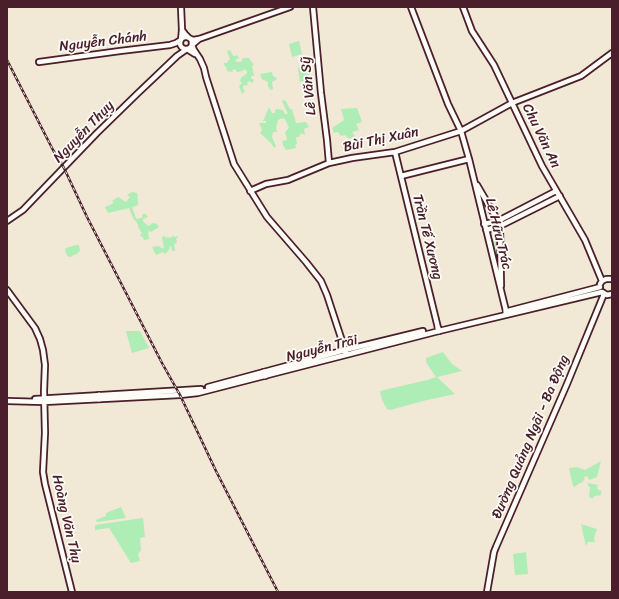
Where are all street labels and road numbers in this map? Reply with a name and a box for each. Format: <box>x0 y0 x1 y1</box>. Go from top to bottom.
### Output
street label: Nguyễn Chánh <box>58 28 148 56</box>
street label: Lê Văn Sỹ <box>298 56 320 116</box>
street label: Nguyễn Thụy <box>50 97 118 167</box>
street label: Chu Văn An <box>518 101 564 171</box>
street label: Bùi Thị Xuân <box>342 124 420 156</box>
street label: Trần Tế Xương <box>408 192 446 282</box>
street label: Lê Hữu Trác <box>481 196 515 272</box>
street label: Nguyễn Trãi <box>285 332 359 366</box>
street label: Đường Quảng Ngãi - Ba Động <box>489 352 573 522</box>
street label: Hoàng Văn Thụ <box>48 473 84 565</box>

